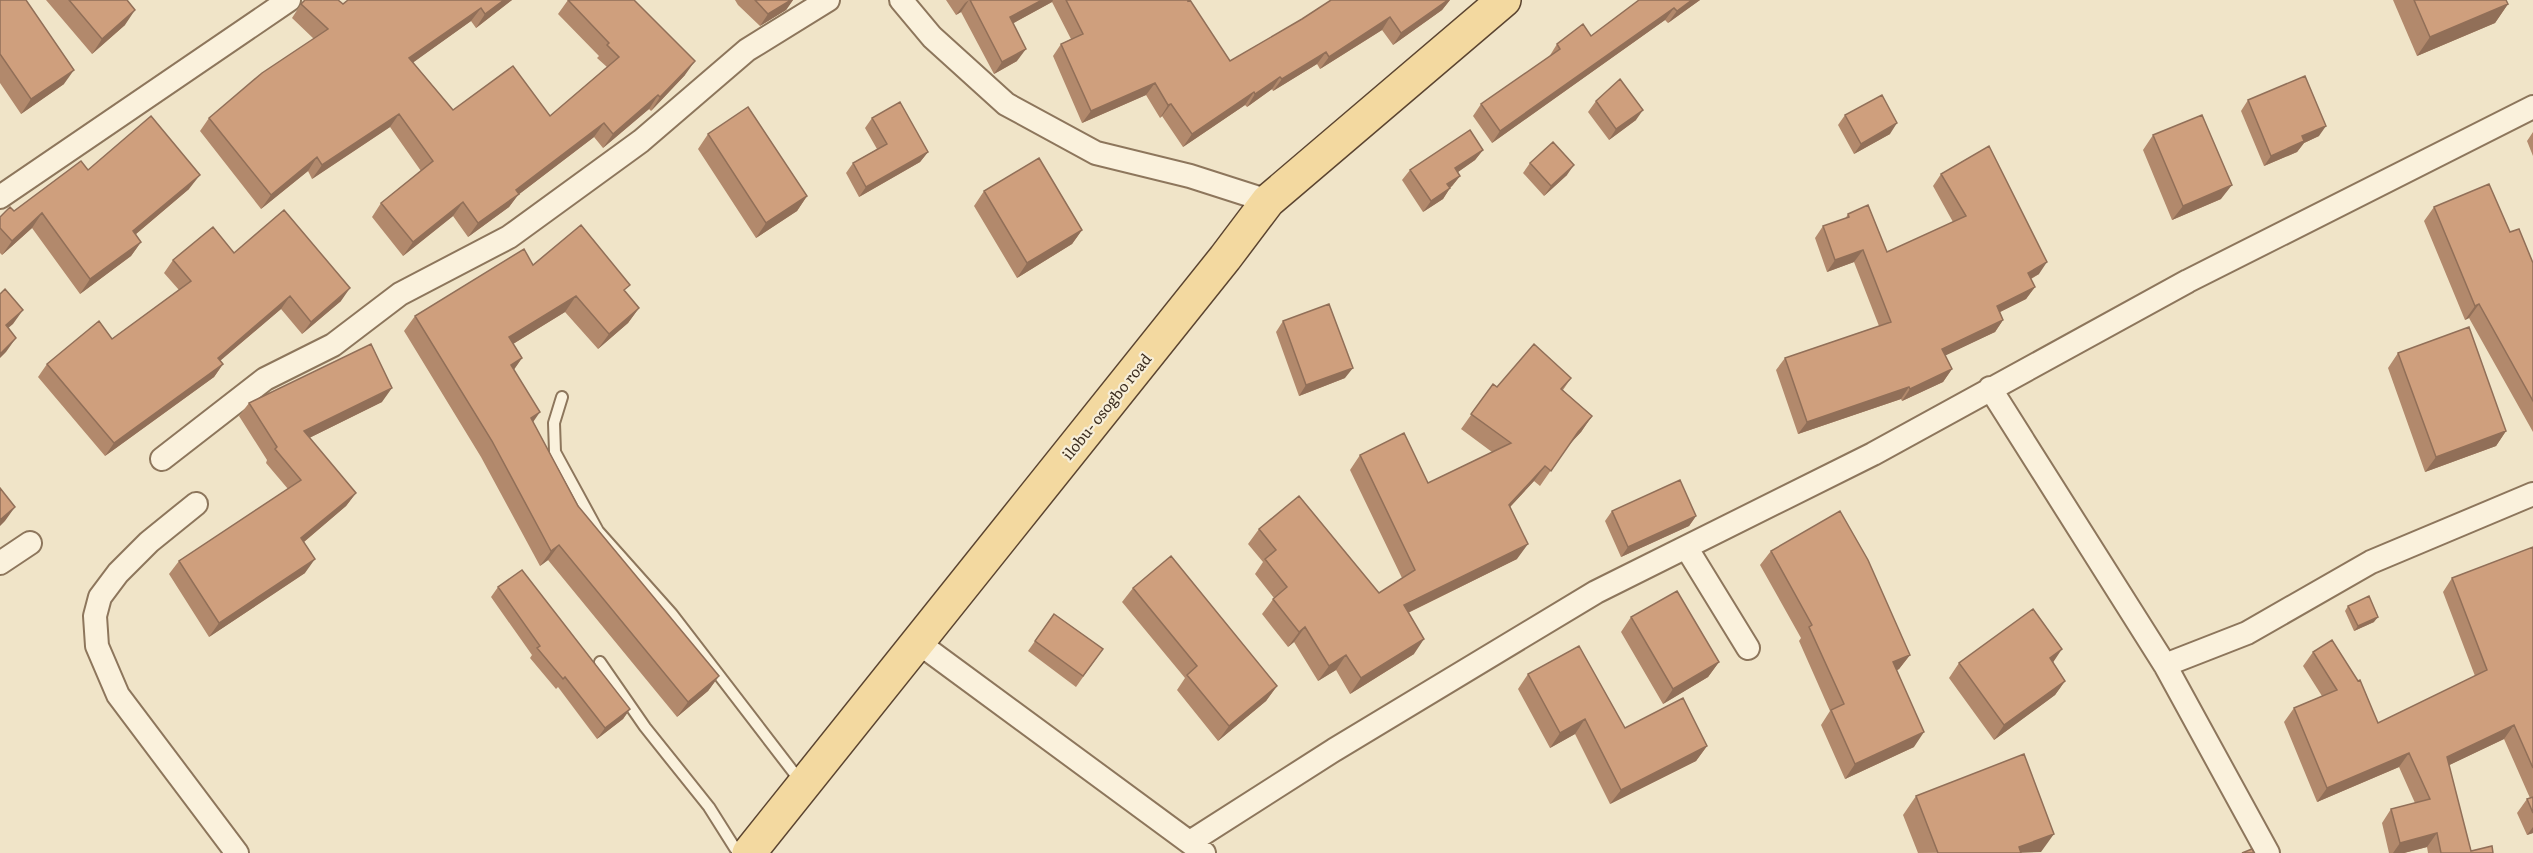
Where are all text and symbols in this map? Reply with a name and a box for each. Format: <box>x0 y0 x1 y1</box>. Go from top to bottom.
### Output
street label: ilobu- osogbo road <box>1056 348 1156 464</box>

